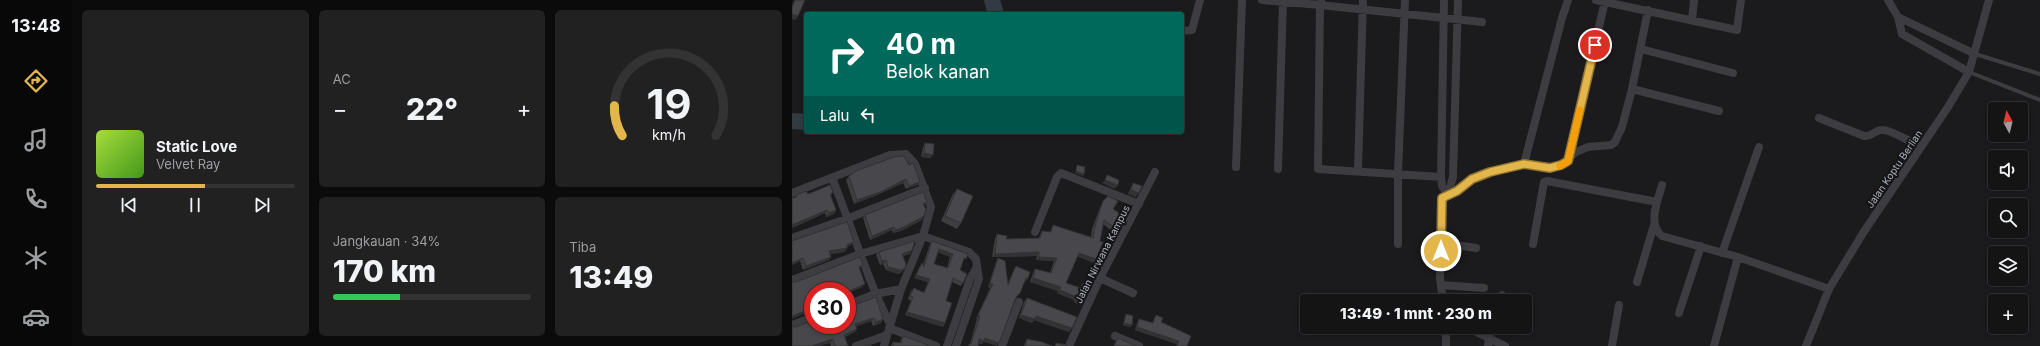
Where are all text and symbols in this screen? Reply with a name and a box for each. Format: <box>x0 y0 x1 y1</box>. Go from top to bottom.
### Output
text: 13:48 <box>11 15 61 36</box>
text: 40 m <box>886 27 956 61</box>
icon: right <box>820 28 872 80</box>
pin <box>1578 28 1612 62</box>
icon: arrive <box>1584 34 1606 56</box>
text: Belok kanan <box>886 61 990 82</box>
icon: directions <box>22 67 50 95</box>
text: AC <box>333 71 351 87</box>
text: 19 <box>646 79 691 129</box>
text: 22° <box>406 91 458 127</box>
text: − <box>333 96 347 122</box>
text: + <box>517 96 531 122</box>
north arrow <box>1988 102 2028 142</box>
map controls <box>1988 102 2028 334</box>
icon: left <box>857 104 879 126</box>
text: Lalu <box>820 106 849 125</box>
icon: music <box>22 126 50 154</box>
text: km/h <box>652 126 686 143</box>
street label: Jalan Koptu Berlian <box>1864 128 1925 210</box>
text: Static Love <box>156 137 237 156</box>
button: sound <box>1988 150 2028 190</box>
text: Velvet Ray <box>156 156 220 172</box>
icon: phone <box>22 185 50 213</box>
icon: previous <box>118 194 140 216</box>
icon: pause <box>184 194 206 216</box>
icon: next <box>251 194 273 216</box>
button: search <box>1988 198 2028 238</box>
street label: Jalan Nirwana Kampus <box>1072 203 1132 305</box>
position arrow <box>1420 230 1462 272</box>
text: Jangkauan · 34% <box>333 233 440 249</box>
text: Tiba <box>569 239 596 255</box>
icon: climate <box>22 244 50 272</box>
button: layers <box>1988 246 2028 286</box>
text: 170 km <box>333 253 436 289</box>
text: 13:49 <box>569 259 653 295</box>
speed limit sign: 30 <box>804 282 856 334</box>
button: + <box>1988 294 2028 334</box>
icon: car <box>22 303 50 331</box>
text: 13:49 · 1 mnt · 230 m <box>1340 304 1492 323</box>

